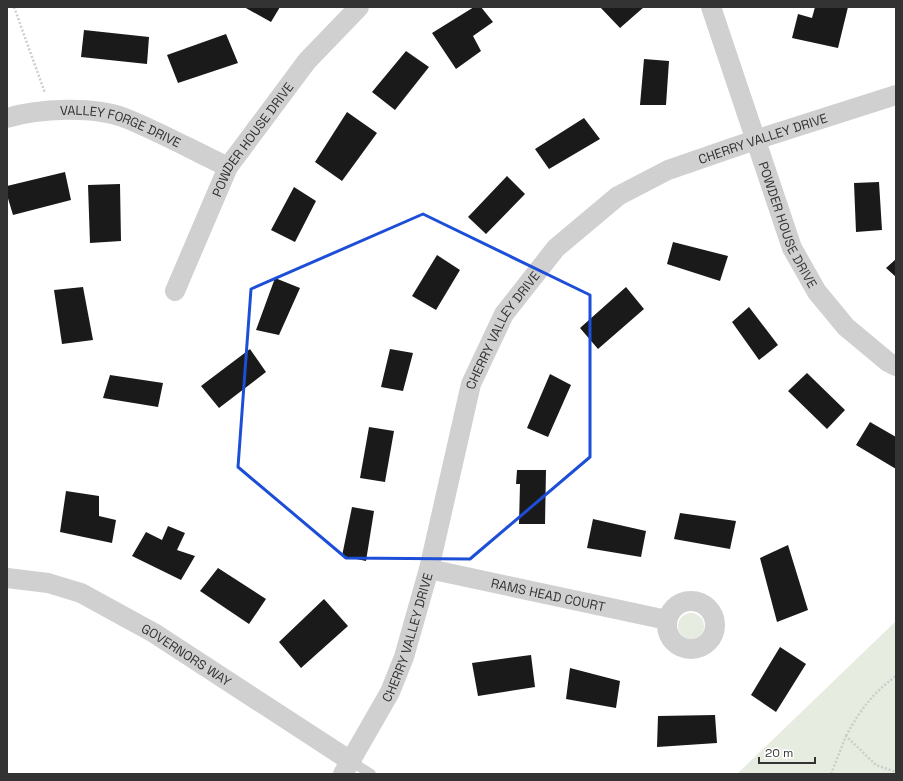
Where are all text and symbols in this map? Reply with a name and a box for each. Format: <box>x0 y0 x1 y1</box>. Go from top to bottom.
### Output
street label: POWDER HOUSE DRIVE <box>208 79 297 200</box>
street label: VALLEY FORGE DRIVE <box>60 102 184 151</box>
street label: CHERRY VALLEY DRIVE <box>696 109 830 168</box>
street label: POWDER HOUSE DRIVE <box>755 159 821 291</box>
street label: CHERRY VALLEY DRIVE <box>462 268 544 391</box>
street label: CHERRY VALLEY DRIVE <box>378 571 437 705</box>
street label: RAMS HEAD COURT <box>489 575 607 616</box>
street label: GOVERNORS WAY <box>138 620 234 690</box>
scale bar <box>759 739 815 765</box>
text: 20 m <box>765 745 793 761</box>

